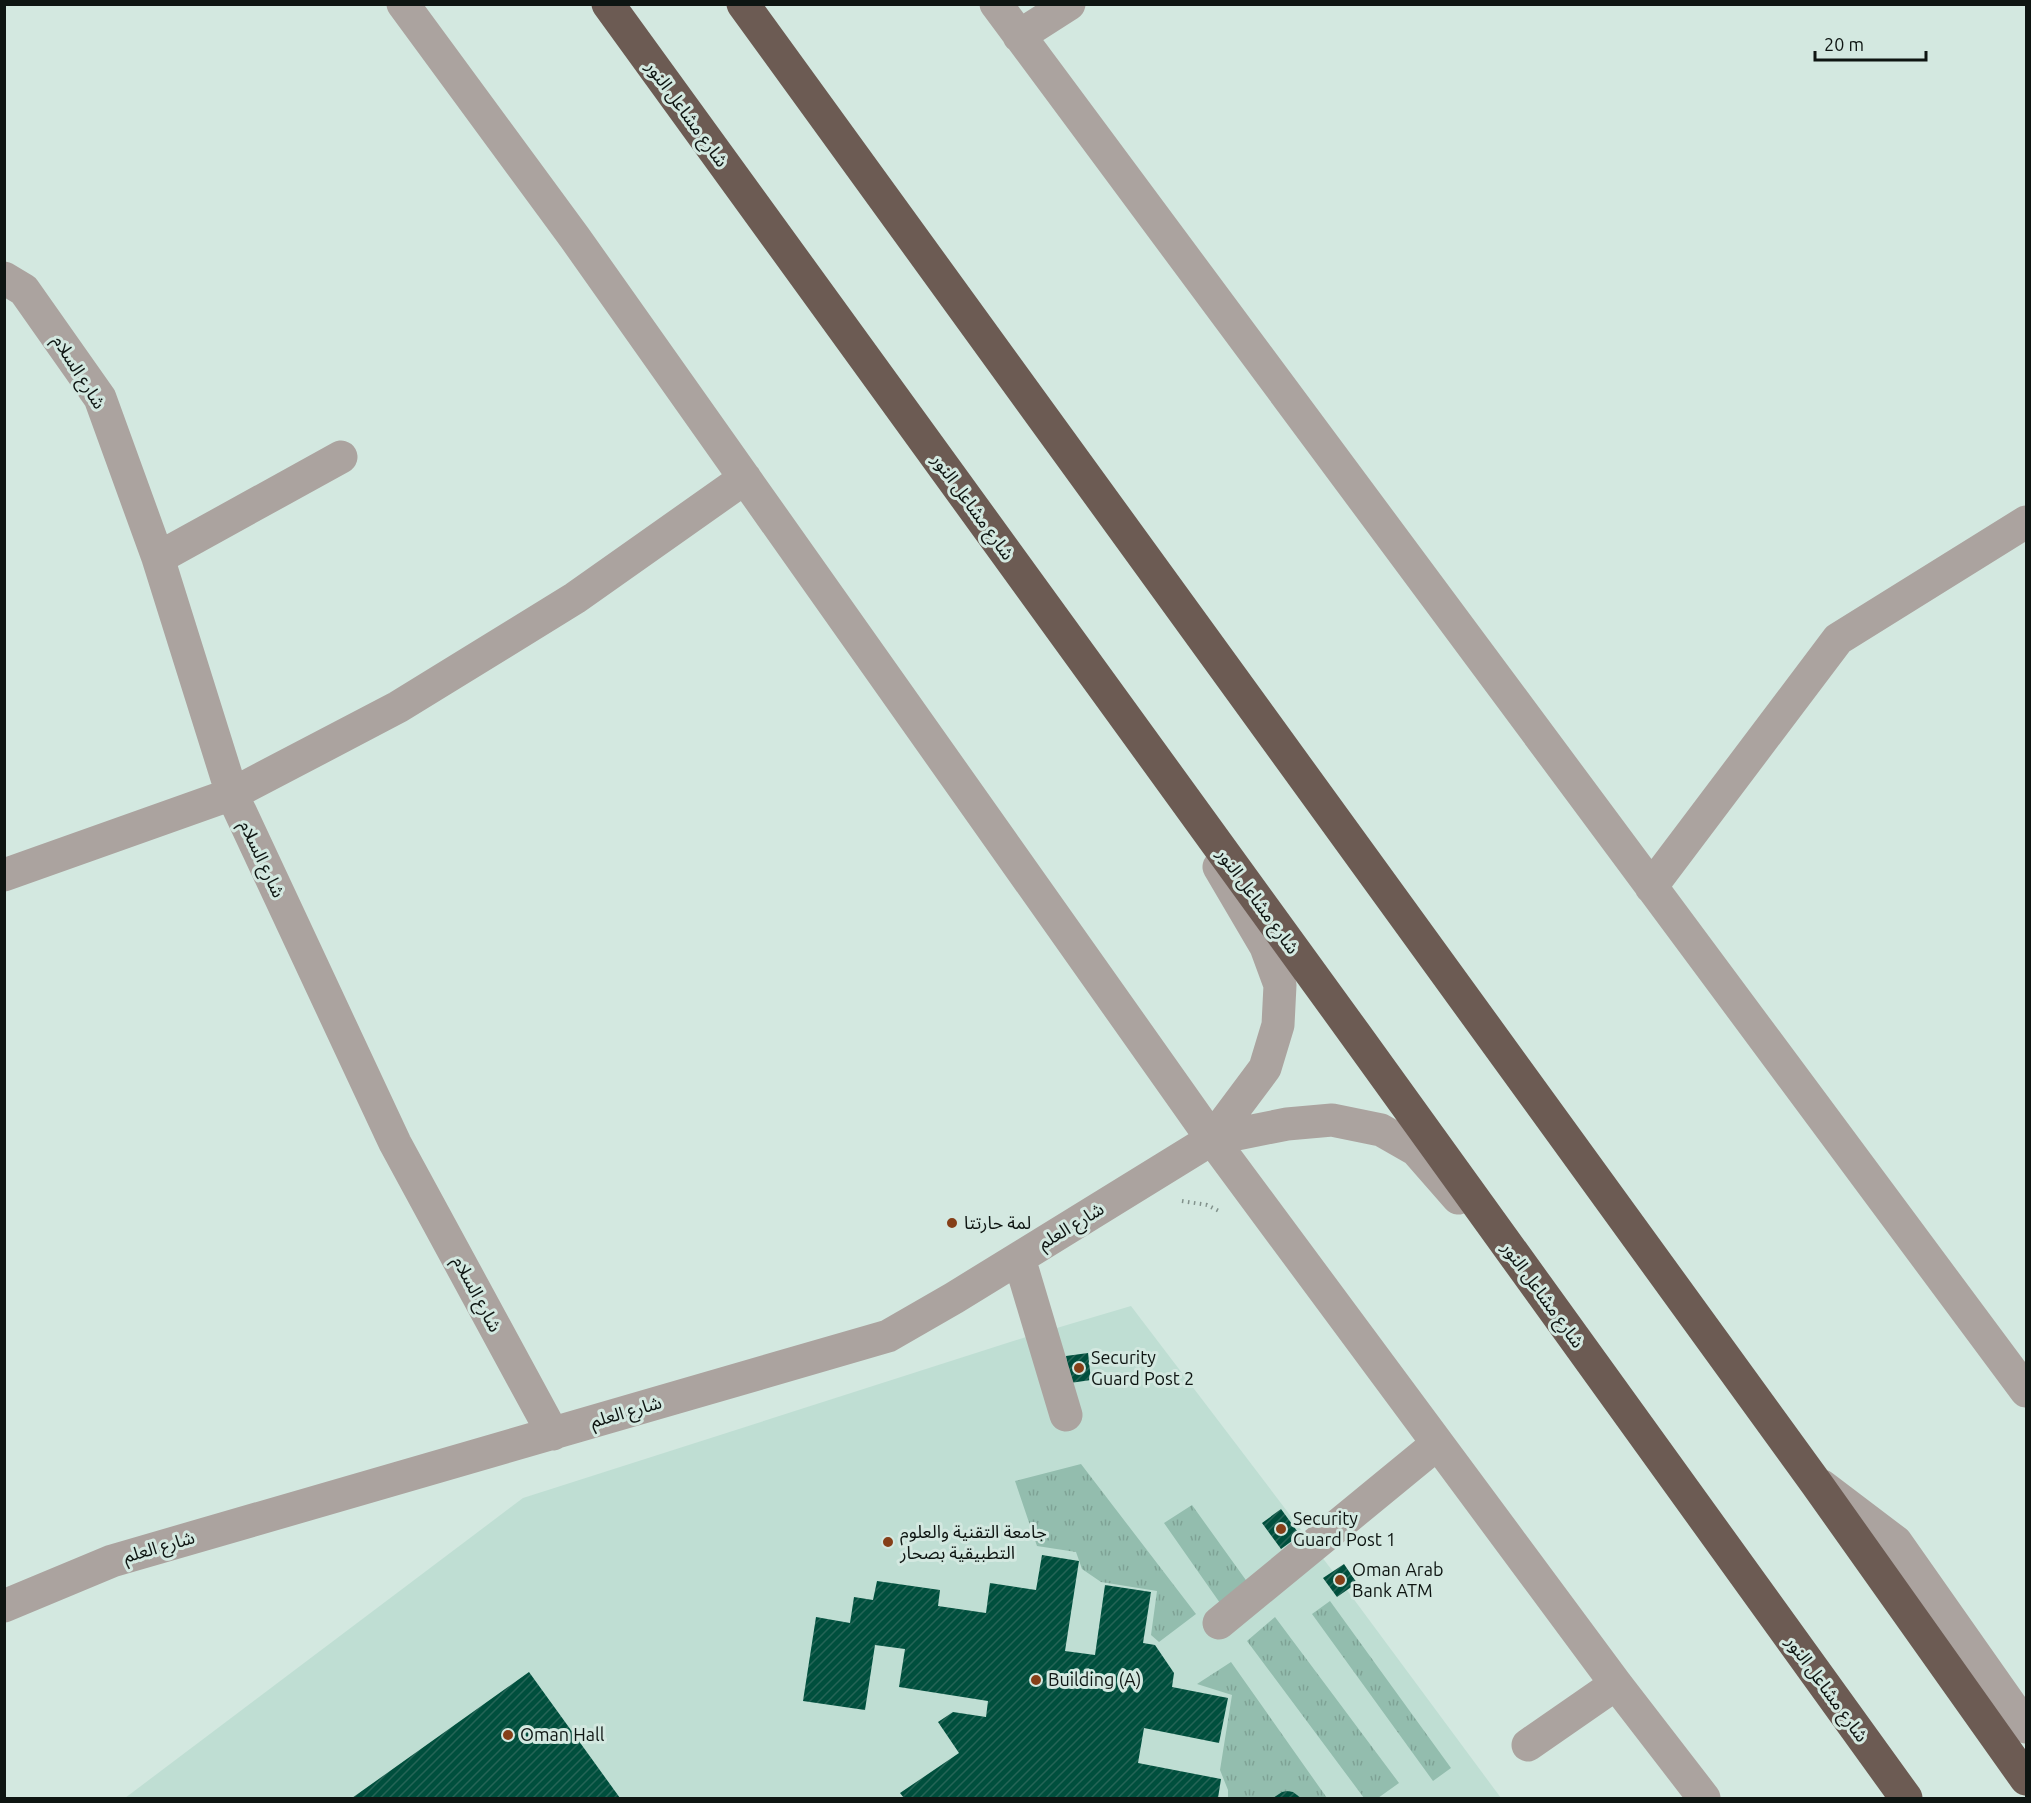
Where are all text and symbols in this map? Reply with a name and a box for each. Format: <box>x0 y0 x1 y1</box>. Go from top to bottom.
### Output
scale bar <box>1815 24 1926 62</box>
text: 20 m <box>1824 34 1864 54</box>
street label: شارع مشاعل النور <box>638 56 733 173</box>
street label: شارع السلام <box>45 331 110 415</box>
street label: شارع مشاعل النور <box>924 449 1019 566</box>
street label: شارع السلام <box>232 817 290 903</box>
street label: شارع مشاعل النور <box>1209 843 1304 960</box>
street label: شارع العلم <box>1034 1198 1110 1257</box>
place label: لمة حارتتا <box>964 1212 1031 1234</box>
marker: لمة حارتتا <box>945 1216 959 1230</box>
street label: شارع مشاعل النور <box>1494 1237 1589 1354</box>
street label: شارع السلام <box>445 1252 506 1337</box>
place label: Security Guard Post 2 <box>1091 1347 1194 1388</box>
marker: Security Guard Post 2 <box>1072 1361 1086 1375</box>
street label: شارع العلم <box>588 1391 665 1436</box>
place label: Security Guard Post 1 <box>1293 1508 1396 1549</box>
place label: جامعة التقنية والعلوم التطبيقية بصحار <box>899 1521 1047 1564</box>
marker: Security Guard Post 1 <box>1274 1522 1288 1536</box>
street label: شارع العلم <box>121 1526 198 1571</box>
marker: جامعة التقنية والعلوم التطبيقية بصحار <box>881 1535 895 1549</box>
place label: Oman Arab Bank ATM <box>1352 1559 1443 1600</box>
marker: Oman Arab Bank ATM <box>1333 1573 1347 1587</box>
street label: شارع مشاعل النور <box>1778 1631 1873 1748</box>
place label: Building (A) <box>1048 1669 1142 1690</box>
marker: Building (A) <box>1029 1673 1043 1687</box>
place label: Oman Hall <box>520 1724 605 1744</box>
marker: Oman Hall <box>501 1728 515 1742</box>

